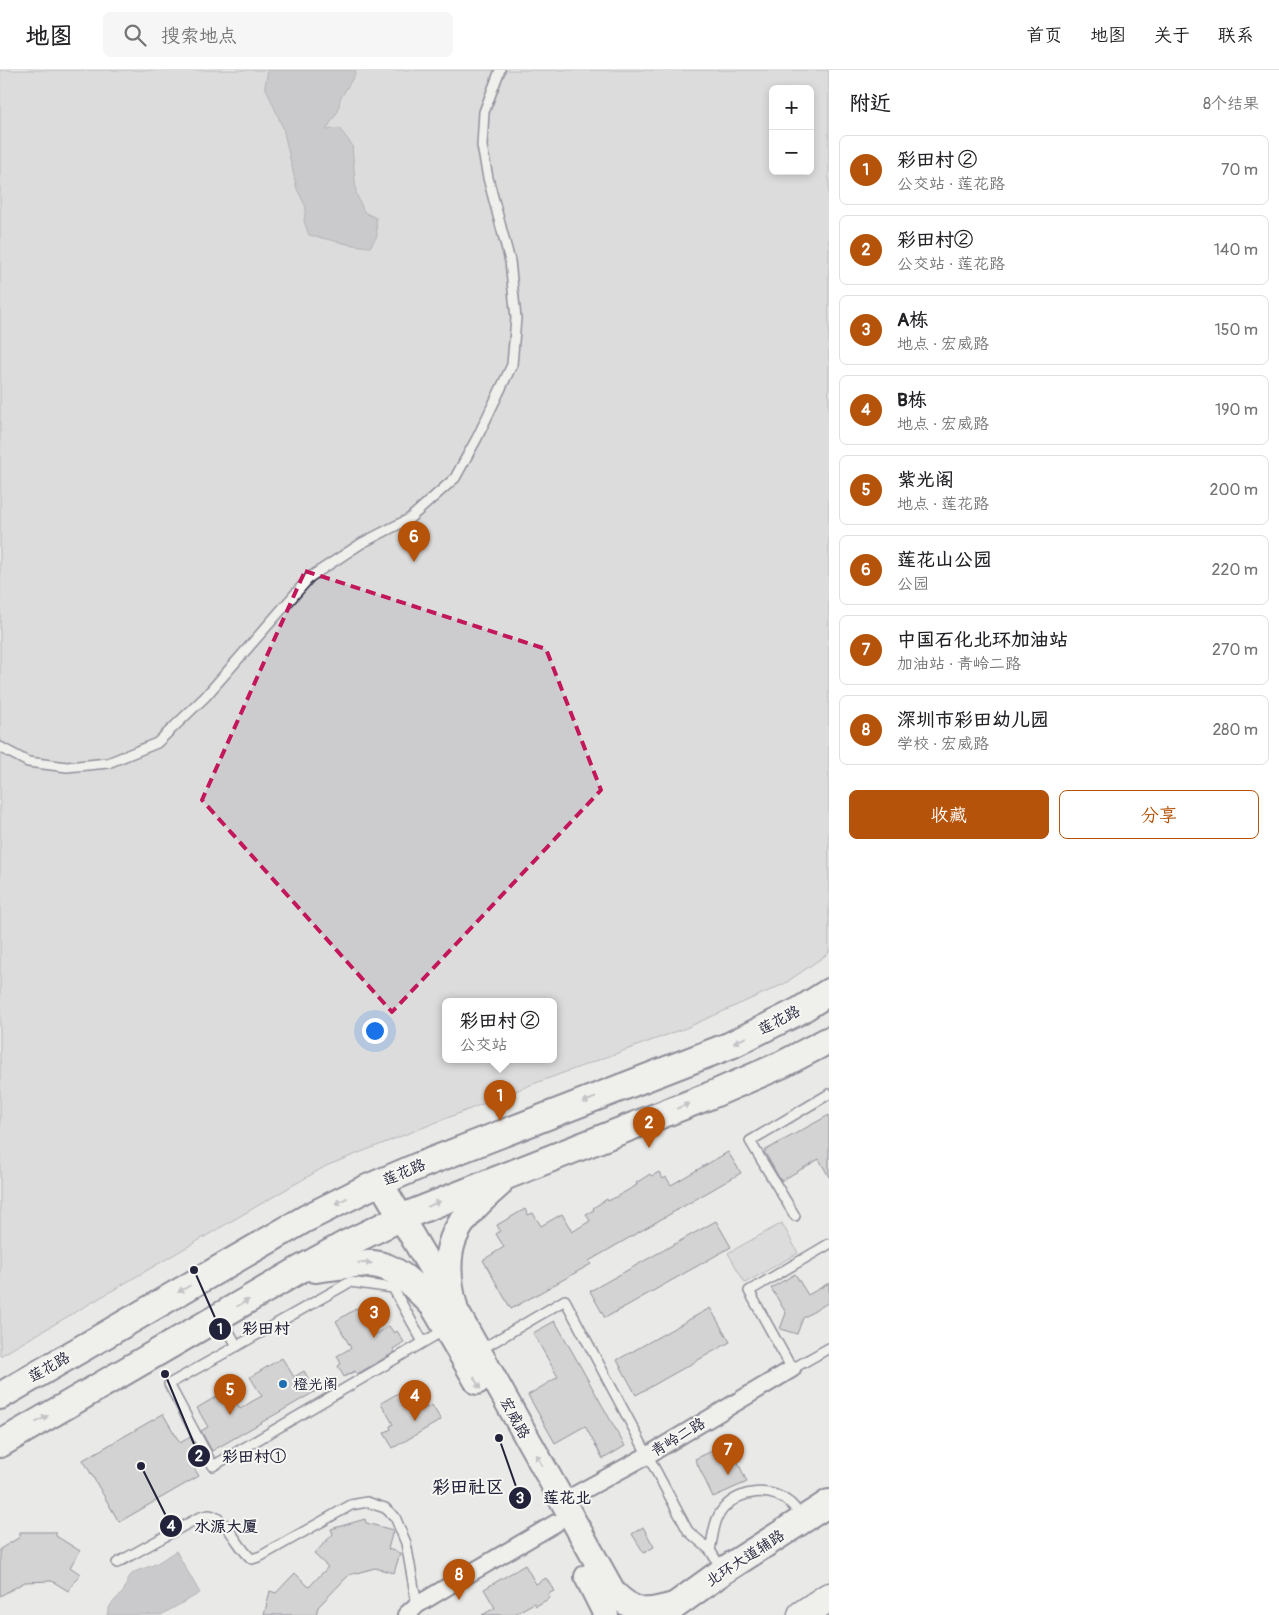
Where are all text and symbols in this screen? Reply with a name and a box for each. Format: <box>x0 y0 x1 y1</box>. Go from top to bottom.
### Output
search box <box>103 12 453 57</box>
icon: search <box>121 21 149 49</box>
text: 地图 <box>25 22 73 51</box>
text: 搜索地点 <box>161 24 237 48</box>
text: 首页 <box>1026 24 1062 47</box>
text: 地图 <box>1090 24 1126 47</box>
text: 关于 <box>1154 24 1190 47</box>
text: 联系 <box>1218 24 1254 47</box>
map controls <box>769 85 814 175</box>
button: + <box>769 85 814 130</box>
text: 附近 <box>849 90 891 117</box>
text: 8个结果 <box>1203 94 1259 114</box>
button: − <box>769 130 814 175</box>
text: 彩田村 ② <box>897 148 977 172</box>
text: 1 <box>863 160 869 180</box>
text: 70 m <box>1221 160 1258 180</box>
text: 公交站 · 莲花路 <box>897 174 1005 194</box>
text: 彩田村② <box>897 228 973 252</box>
text: 2 <box>862 240 870 260</box>
text: 140 m <box>1214 240 1258 260</box>
text: 公交站 · 莲花路 <box>897 254 1005 274</box>
text: A栋 <box>897 308 928 332</box>
text: 3 <box>862 320 870 340</box>
text: 150 m <box>1214 320 1258 340</box>
text: 地点 · 宏威路 <box>897 334 989 354</box>
text: B栋 <box>897 388 927 412</box>
text: 4 <box>861 400 871 420</box>
text: 190 m <box>1215 400 1258 420</box>
text: 地点 · 宏威路 <box>897 414 989 434</box>
text: 紫光阁 <box>897 468 954 492</box>
text: 5 <box>862 480 870 500</box>
text: 200 m <box>1210 480 1258 500</box>
text: 地点 · 莲花路 <box>897 494 989 514</box>
pin: 6 <box>398 521 430 562</box>
text: 莲花山公园 <box>897 548 992 572</box>
text: 6 <box>861 560 871 580</box>
text: 220 m <box>1212 560 1258 580</box>
text: 公园 <box>897 574 929 594</box>
text: 中国石化北环加油站 <box>897 628 1068 652</box>
text: 7 <box>862 640 870 660</box>
text: 270 m <box>1212 640 1258 660</box>
text: 加油站 · 青岭二路 <box>897 654 1021 674</box>
text: 深圳市彩田幼儿园 <box>897 708 1049 732</box>
text: 8 <box>862 720 870 740</box>
text: 280 m <box>1212 720 1258 740</box>
text: 学校 · 宏威路 <box>897 734 989 754</box>
button: 收藏 <box>849 790 1049 839</box>
button: 分享 <box>1059 790 1259 839</box>
popup <box>442 998 557 1063</box>
street label: 莲花路 <box>755 1001 804 1039</box>
text: 彩田村 ② <box>459 1009 540 1033</box>
your location <box>362 1018 388 1044</box>
text: 公交站 <box>459 1035 507 1055</box>
one-way arrow <box>733 1037 747 1045</box>
pin: 1 <box>484 1080 516 1121</box>
one-way arrow <box>581 1096 596 1104</box>
one-way arrow <box>676 1102 691 1110</box>
pin: 2 <box>633 1107 665 1148</box>
street label: 莲花路 <box>380 1155 429 1190</box>
one-way arrow <box>334 1197 348 1205</box>
one-way arrow <box>427 1200 441 1208</box>
one-way arrow <box>357 1259 373 1267</box>
one-way arrow <box>177 1285 192 1293</box>
pin: 3 <box>358 1297 390 1338</box>
one-way arrow <box>237 1298 250 1307</box>
callout: 彩田村 <box>207 1313 300 1344</box>
text: 彩田村 <box>242 1319 290 1339</box>
text: 1 <box>217 1320 223 1339</box>
street label: 莲花路 <box>25 1348 73 1387</box>
pin: 5 <box>214 1374 246 1415</box>
place label: 橙光阁 <box>293 1375 338 1394</box>
one-way arrow <box>473 1375 481 1390</box>
marker: 橙光阁 <box>277 1378 289 1390</box>
pin: 4 <box>399 1380 431 1421</box>
street label: 宏威路 <box>495 1394 534 1443</box>
street label: 青岭二路 <box>648 1414 709 1461</box>
one-way arrow <box>36 1415 49 1424</box>
pin: 7 <box>712 1434 744 1475</box>
callout: 彩田村① <box>187 1441 296 1472</box>
text: 2 <box>195 1447 203 1466</box>
text: 彩田村① <box>222 1447 286 1467</box>
one-way arrow <box>534 1453 543 1466</box>
district label: 彩田社区 <box>432 1476 504 1499</box>
callout: 莲花北 <box>508 1482 601 1513</box>
text: 莲花北 <box>543 1488 591 1508</box>
text: 3 <box>516 1489 524 1508</box>
callout: 水源大厦 <box>159 1511 268 1542</box>
text: 4 <box>167 1517 176 1536</box>
text: 水源大厦 <box>194 1517 258 1537</box>
street label: 北环大道辅路 <box>702 1526 788 1591</box>
pin: 8 <box>443 1559 475 1600</box>

